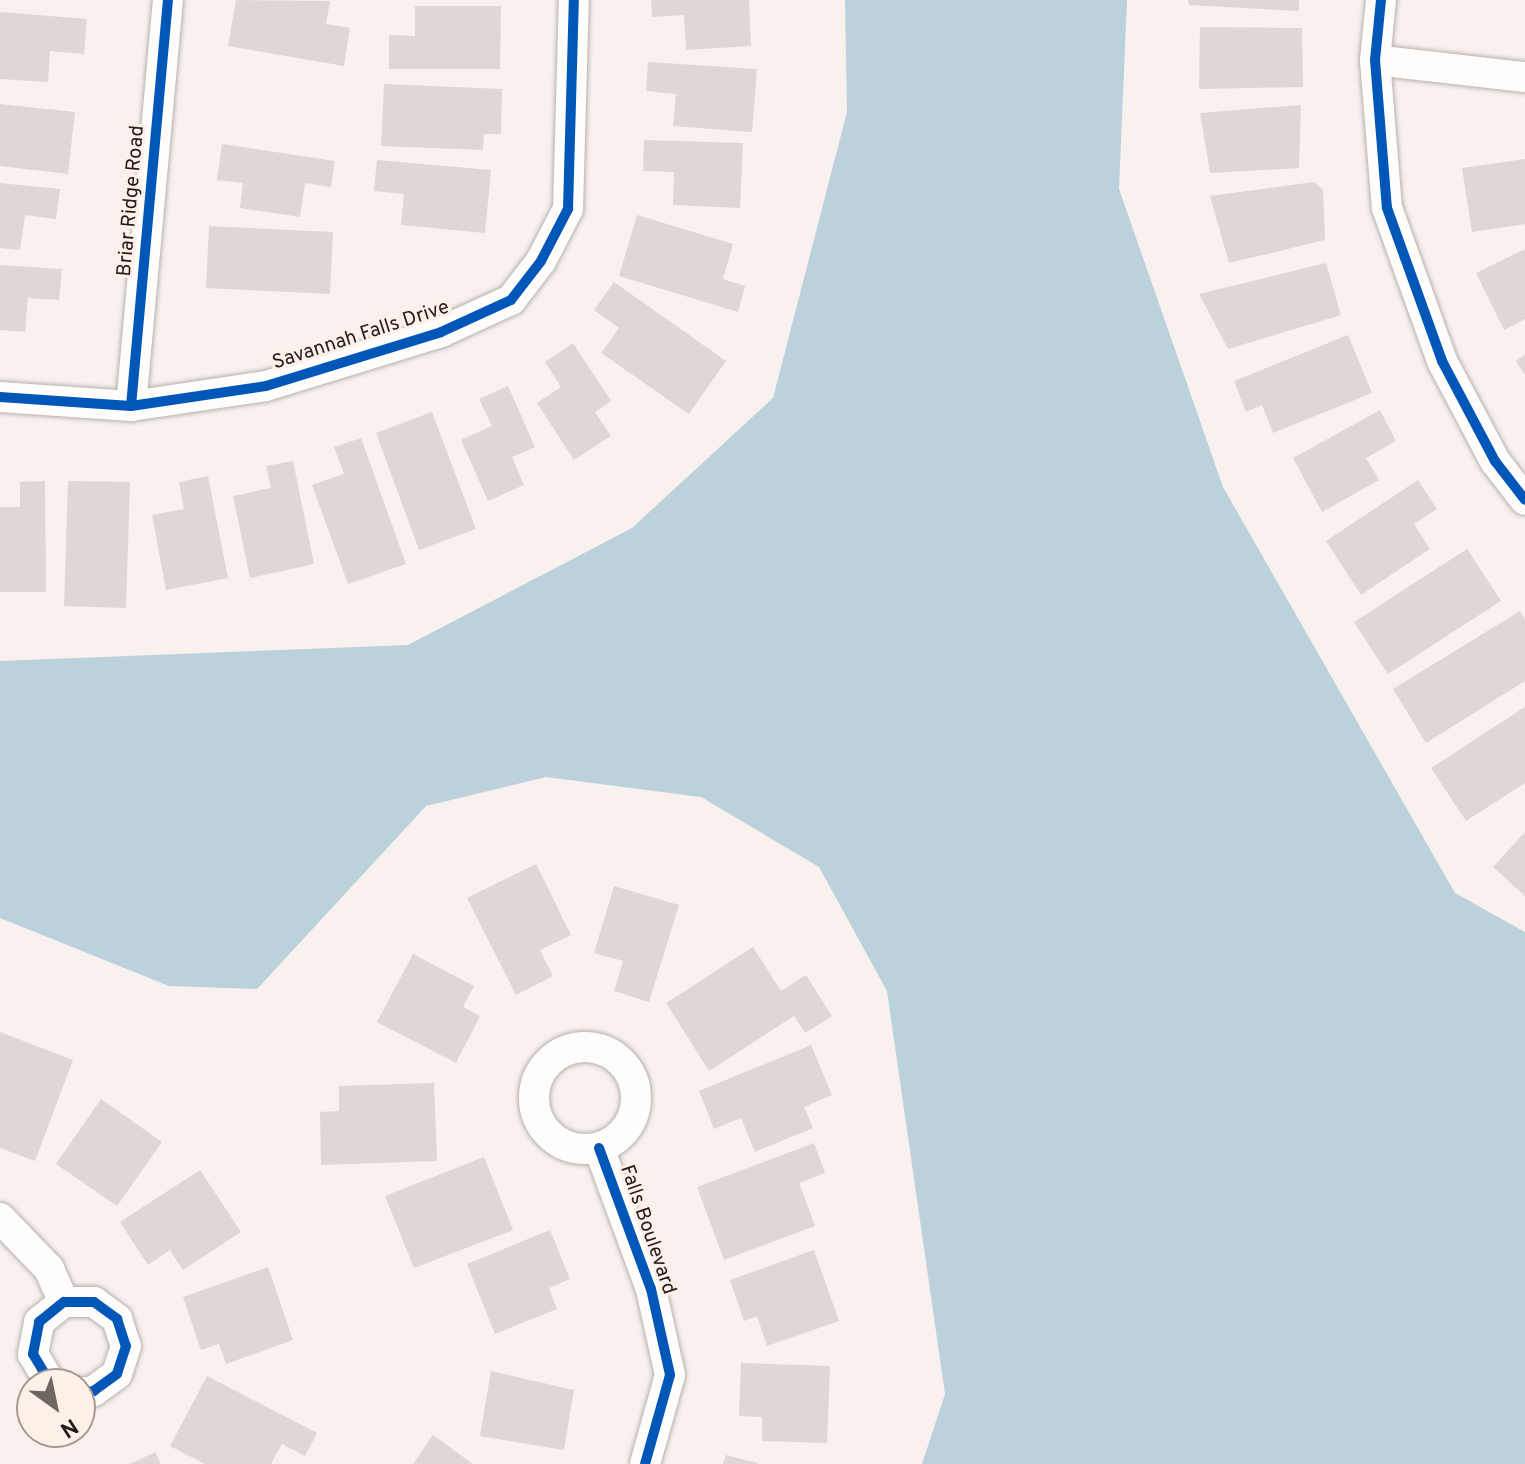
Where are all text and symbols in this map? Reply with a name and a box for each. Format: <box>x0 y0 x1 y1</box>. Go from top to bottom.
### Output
street label: Briar Ridge Road <box>113 124 151 278</box>
street label: Savannah Falls Drive <box>270 296 452 376</box>
street label: Falls Boulevard <box>614 1162 680 1298</box>
north arrow <box>16 1368 96 1448</box>
text: N <box>54 1411 82 1442</box>

